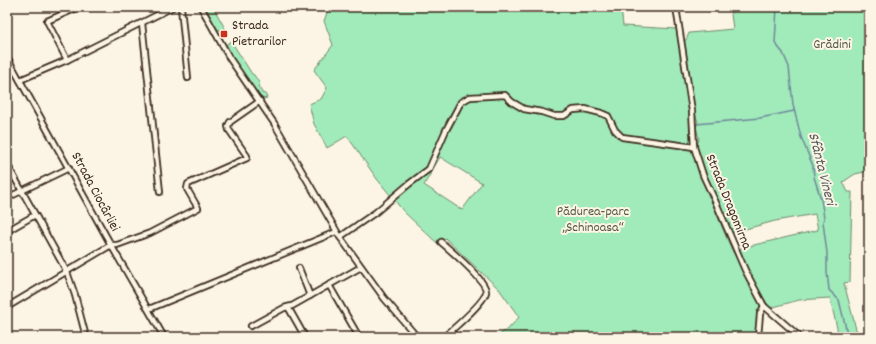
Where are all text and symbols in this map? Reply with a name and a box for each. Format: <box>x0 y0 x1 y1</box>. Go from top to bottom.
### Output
place label: Strada Pietrarilor <box>232 16 287 52</box>
marker: Strada Pietrarilor <box>219 29 229 39</box>
park label: Grădini <box>813 35 851 55</box>
water label: Sfânta Vineri <box>801 130 841 210</box>
street label: Strada Ciocârliei <box>66 149 125 236</box>
street label: Strada Dragomirna <box>700 151 756 253</box>
park label: Pădurea-parc „Schinoasa“ <box>557 202 630 238</box>

